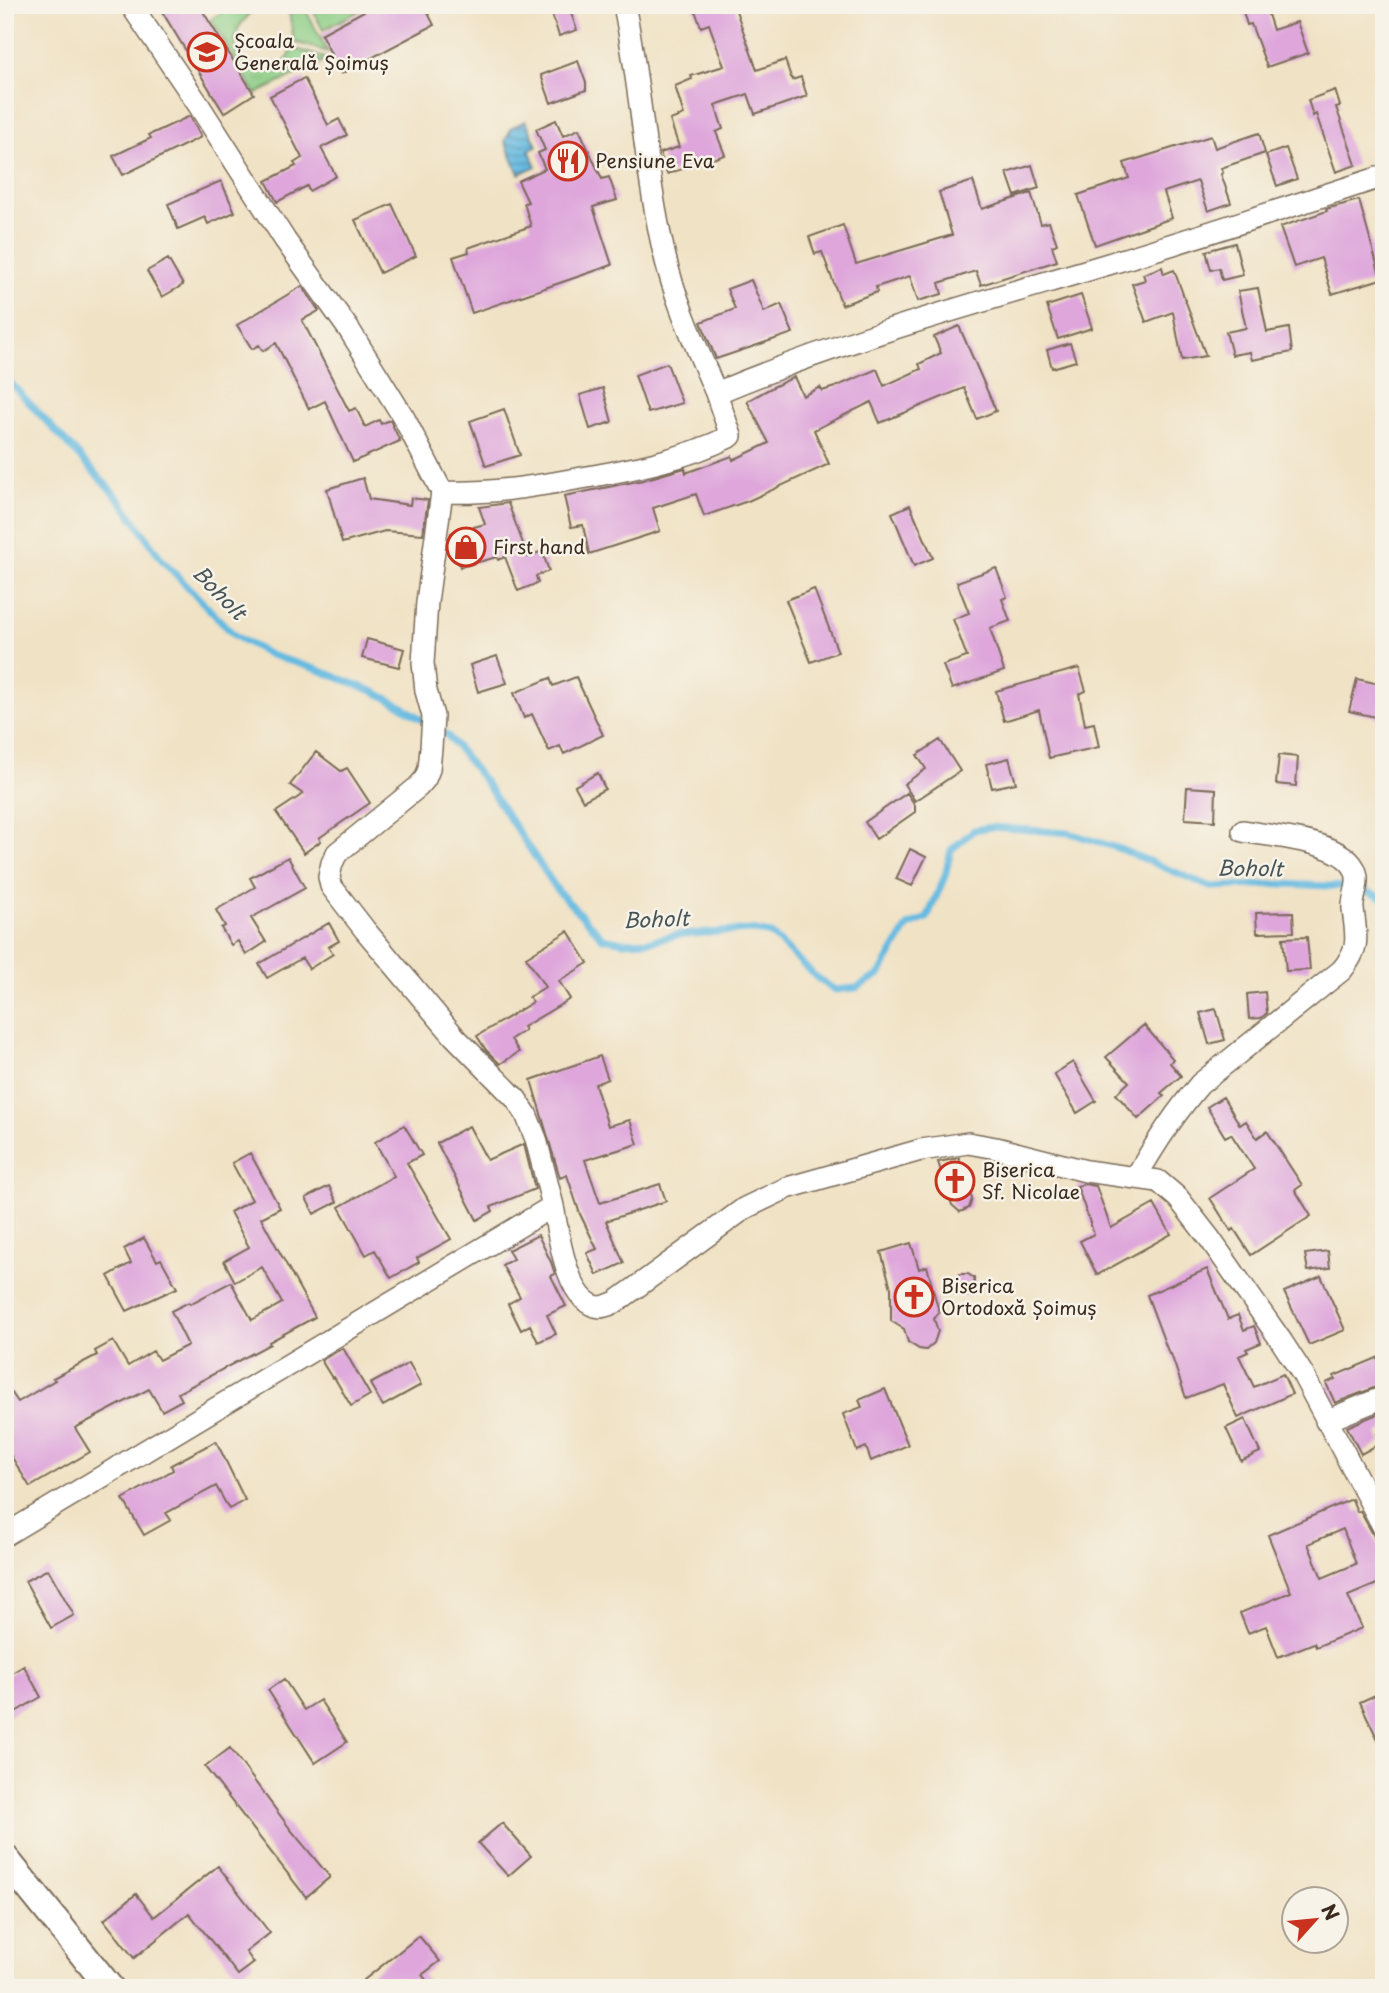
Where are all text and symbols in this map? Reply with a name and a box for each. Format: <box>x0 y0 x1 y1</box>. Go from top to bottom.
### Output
place label: Școala Generală Șoimuș <box>234 26 389 76</box>
school or university icon: Școala Generală Șoimuș <box>186 31 228 73</box>
restaurant icon: Pensiune Eva <box>547 140 589 182</box>
place label: Pensiune Eva <box>595 146 715 174</box>
shop icon: First hand <box>445 526 487 568</box>
place label: First hand <box>493 532 585 560</box>
water label: Boholt <box>186 557 256 628</box>
water label: Boholt <box>1217 850 1286 884</box>
water label: Boholt <box>623 901 692 935</box>
place label: Biserica Sf. Nicolae <box>982 1155 1080 1205</box>
church icon: Biserica Sf. Nicolae <box>934 1160 976 1202</box>
place label: Biserica Ortodoxă Șoimuș <box>941 1271 1097 1321</box>
church icon: Biserica Ortodoxă Șoimuș <box>893 1276 935 1318</box>
north arrow <box>1280 1884 1350 1954</box>
text: N <box>1315 1899 1347 1925</box>

